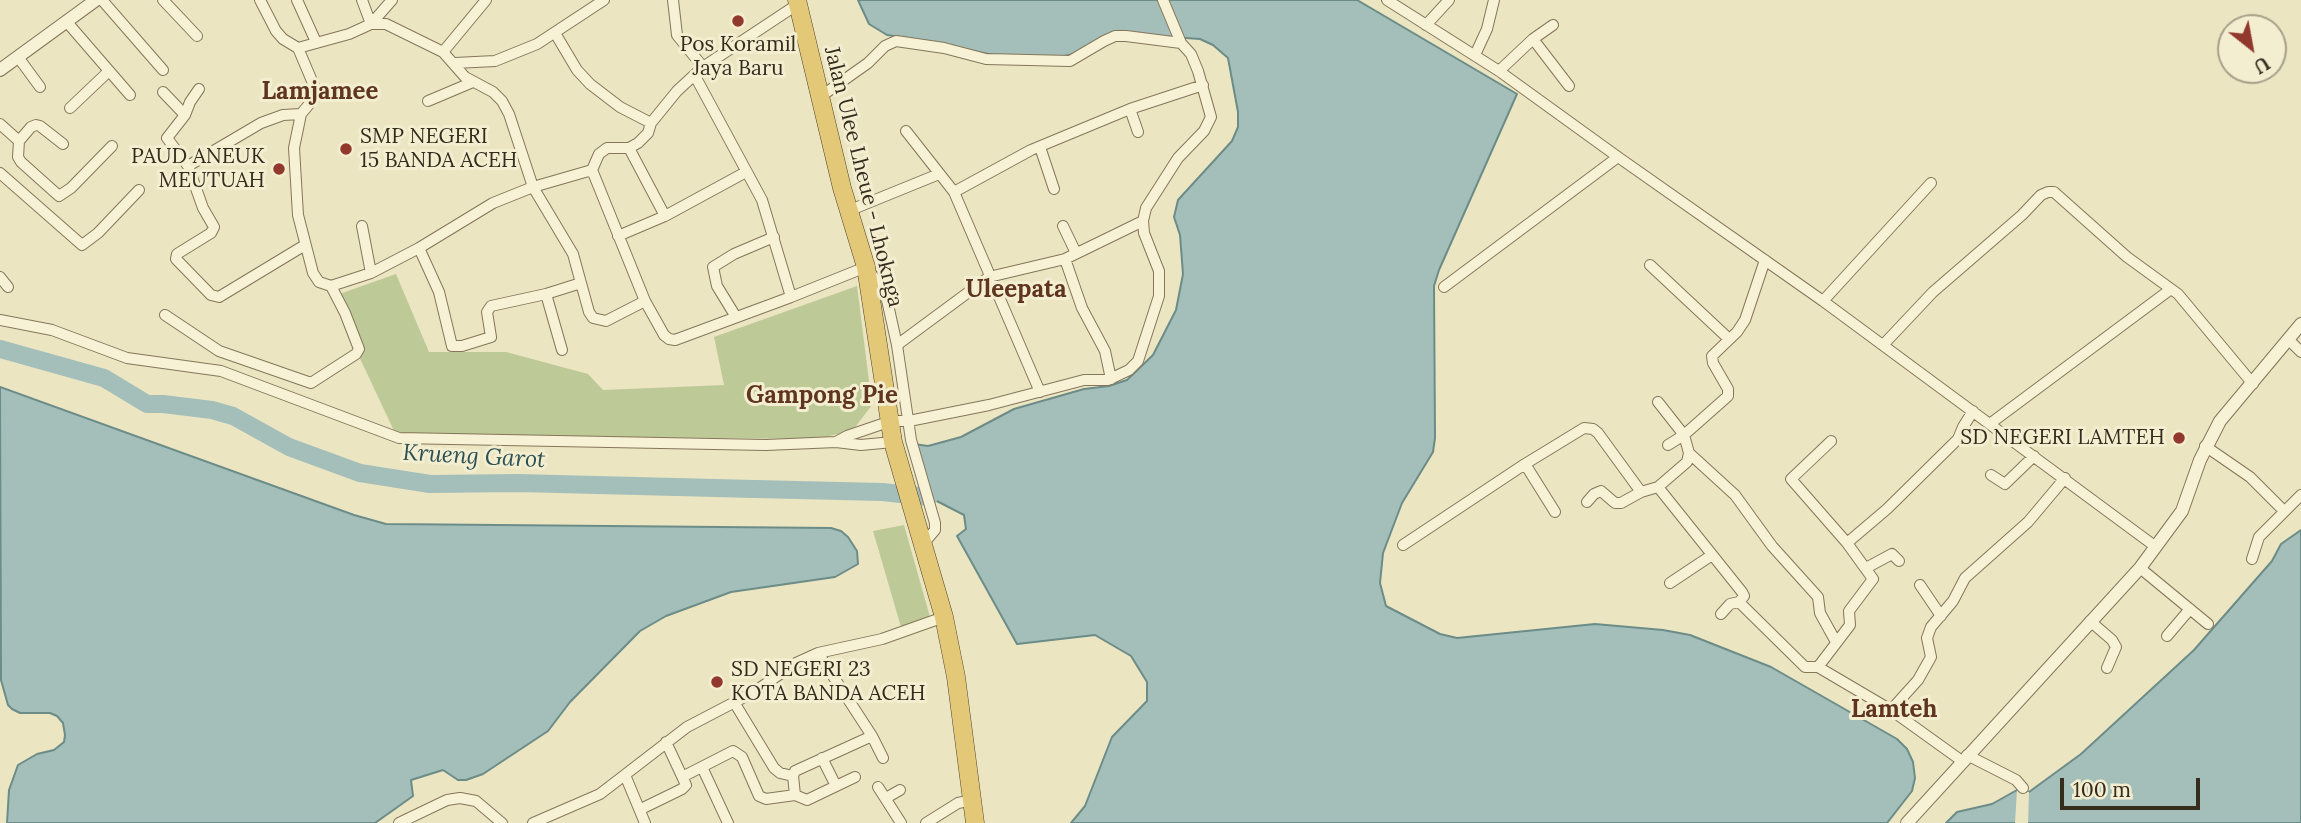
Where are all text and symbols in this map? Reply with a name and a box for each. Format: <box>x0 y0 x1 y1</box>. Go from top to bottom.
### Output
marker: Pos Koramil Jaya Baru <box>730 13 746 29</box>
north arrow <box>2217 14 2287 84</box>
place label: Pos Koramil Jaya Baru <box>680 32 796 82</box>
street label: Jalan Ulee Lheue - Lhoknga <box>818 44 908 310</box>
text: U <box>2249 51 2274 79</box>
district label: Lamjamee <box>262 78 378 106</box>
place label: SMP NEGERI 15 BANDA ACEH <box>360 124 517 174</box>
marker: SMP NEGERI 15 BANDA ACEH <box>338 141 354 157</box>
place label: PAUD ANEUK MEUTUAH <box>131 144 265 194</box>
marker: PAUD ANEUK MEUTUAH <box>271 161 287 177</box>
district label: Uleepata <box>966 276 1066 304</box>
district label: Gampong Pie <box>746 382 898 410</box>
place label: SD NEGERI LAMTEH <box>1960 425 2165 451</box>
marker: SD NEGERI LAMTEH <box>2171 430 2187 446</box>
water label: Krueng Garot <box>402 439 546 475</box>
place label: SD NEGERI 23 KOTA BANDA ACEH <box>731 657 926 707</box>
marker: SD NEGERI 23 KOTA BANDA ACEH <box>709 674 725 690</box>
district label: Lamteh <box>1851 696 1937 724</box>
scale bar <box>2063 764 2203 808</box>
text: 100 m <box>2073 776 2131 803</box>

